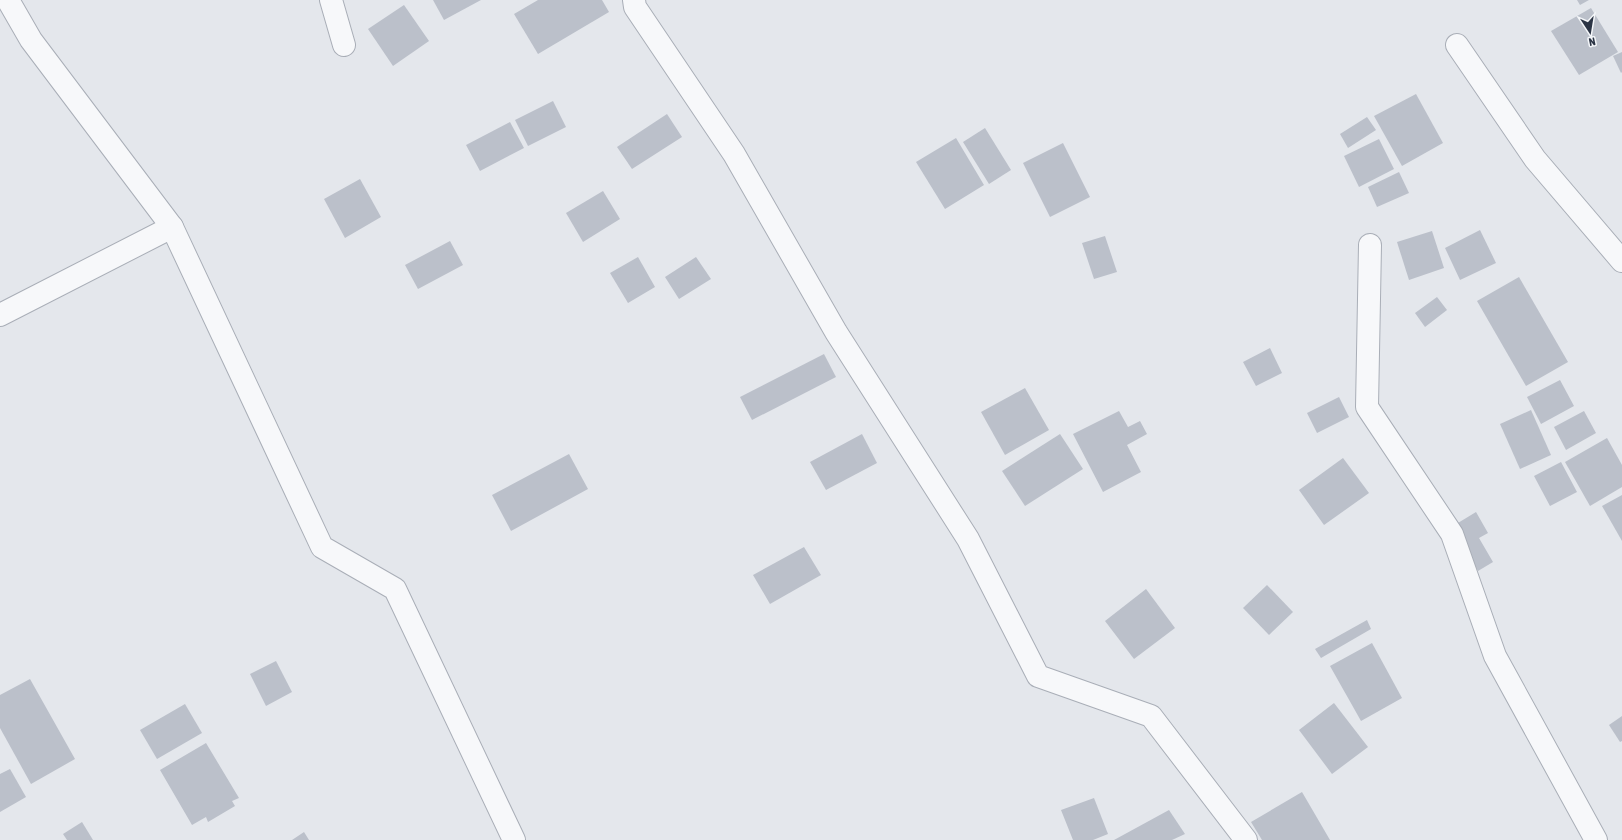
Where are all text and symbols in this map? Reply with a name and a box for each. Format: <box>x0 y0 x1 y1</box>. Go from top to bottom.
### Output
north arrow <box>1570 12 1610 52</box>
text: N <box>1588 35 1597 48</box>

